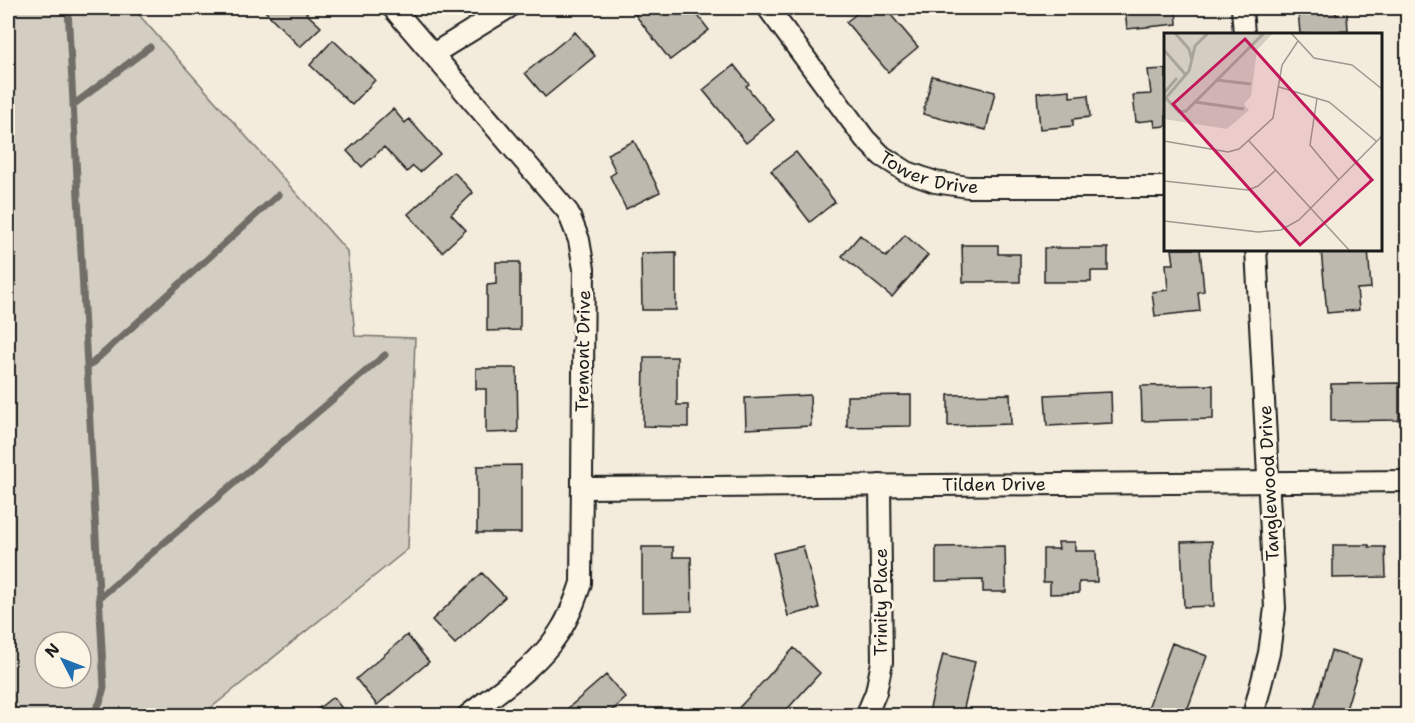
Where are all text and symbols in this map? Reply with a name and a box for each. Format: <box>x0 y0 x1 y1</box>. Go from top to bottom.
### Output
inset map <box>1164 33 1382 250</box>
street label: Tower Drive <box>875 145 978 199</box>
street label: Tremont Drive <box>570 290 596 412</box>
street label: Tanglewood Drive <box>1253 404 1285 562</box>
street label: Tilden Drive <box>942 472 1046 497</box>
street label: Trinity Place <box>869 548 893 656</box>
north arrow <box>33 630 93 690</box>
text: N <box>40 639 64 662</box>

